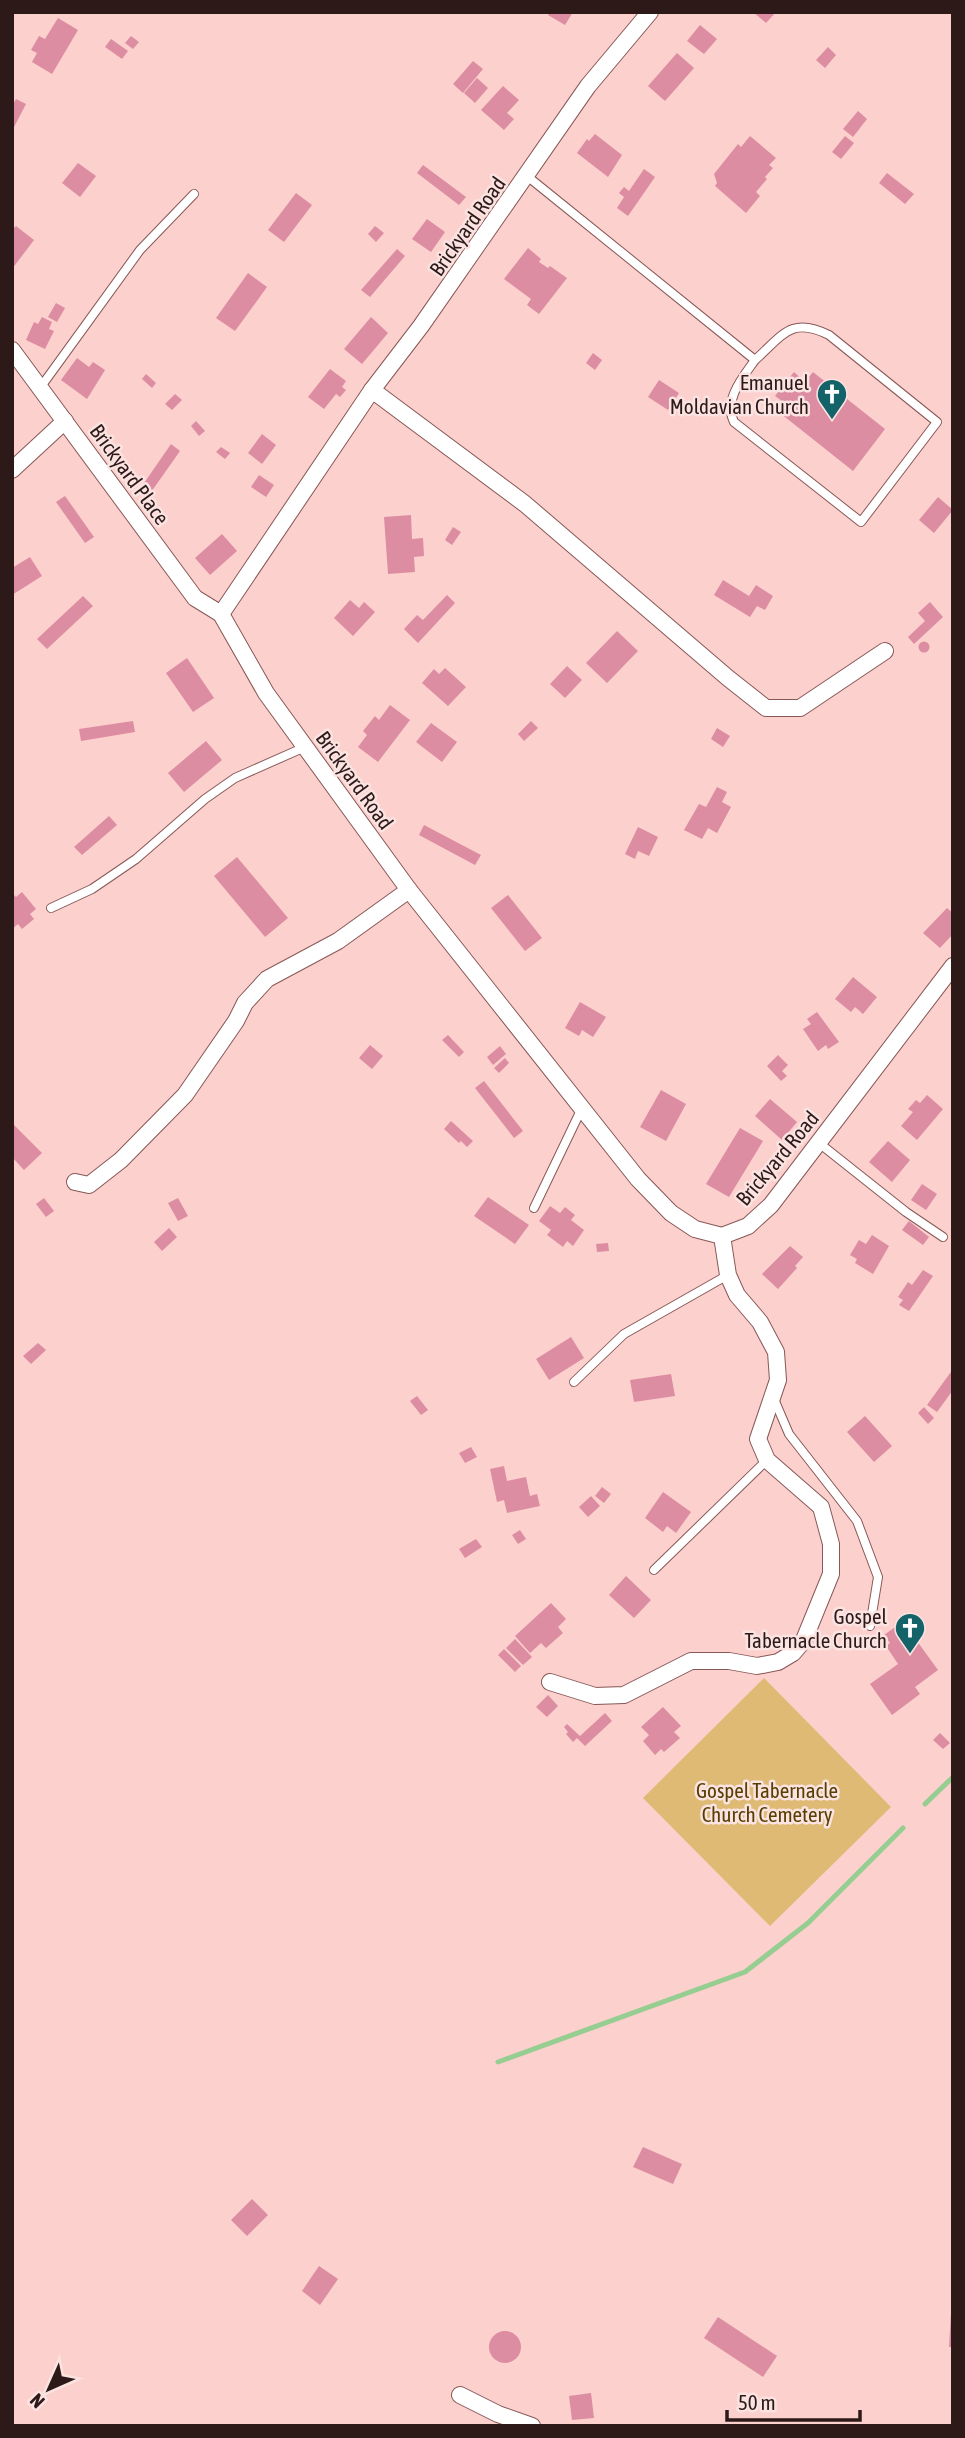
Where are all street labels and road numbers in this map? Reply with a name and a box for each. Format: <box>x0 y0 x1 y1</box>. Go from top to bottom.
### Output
street label: Brickyard Road <box>424 172 510 280</box>
street label: Brickyard Place <box>86 419 174 529</box>
street label: Brickyard Road <box>311 726 399 834</box>
street label: Brickyard Road <box>731 1106 823 1210</box>

